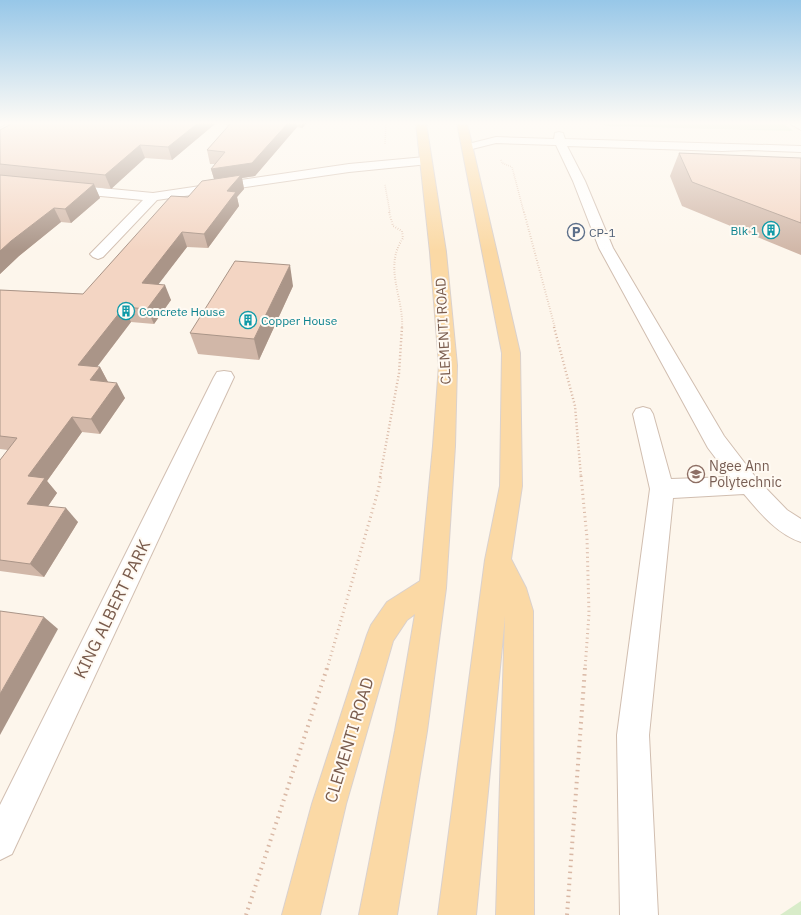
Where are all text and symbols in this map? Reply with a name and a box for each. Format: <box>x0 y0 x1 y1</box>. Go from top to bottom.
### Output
building icon: Blk 1 <box>761 220 781 240</box>
parking icon: CP-1 <box>566 222 586 242</box>
place label: Blk 1 <box>731 223 758 238</box>
place label: CP-1 <box>589 225 616 240</box>
street label: CLEMENTI ROAD <box>431 277 455 385</box>
building icon: Concrete House <box>116 301 136 321</box>
place label: Concrete House <box>139 304 225 319</box>
building icon: Copper House <box>238 310 258 330</box>
place label: Copper House <box>261 313 338 328</box>
place label: Ngee Ann Polytechnic <box>709 457 782 491</box>
school or university icon: Ngee Ann Polytechnic <box>686 464 706 484</box>
street label: KING ALBERT PARK <box>69 536 155 682</box>
street label: CLEMENTI ROAD <box>319 675 379 805</box>

